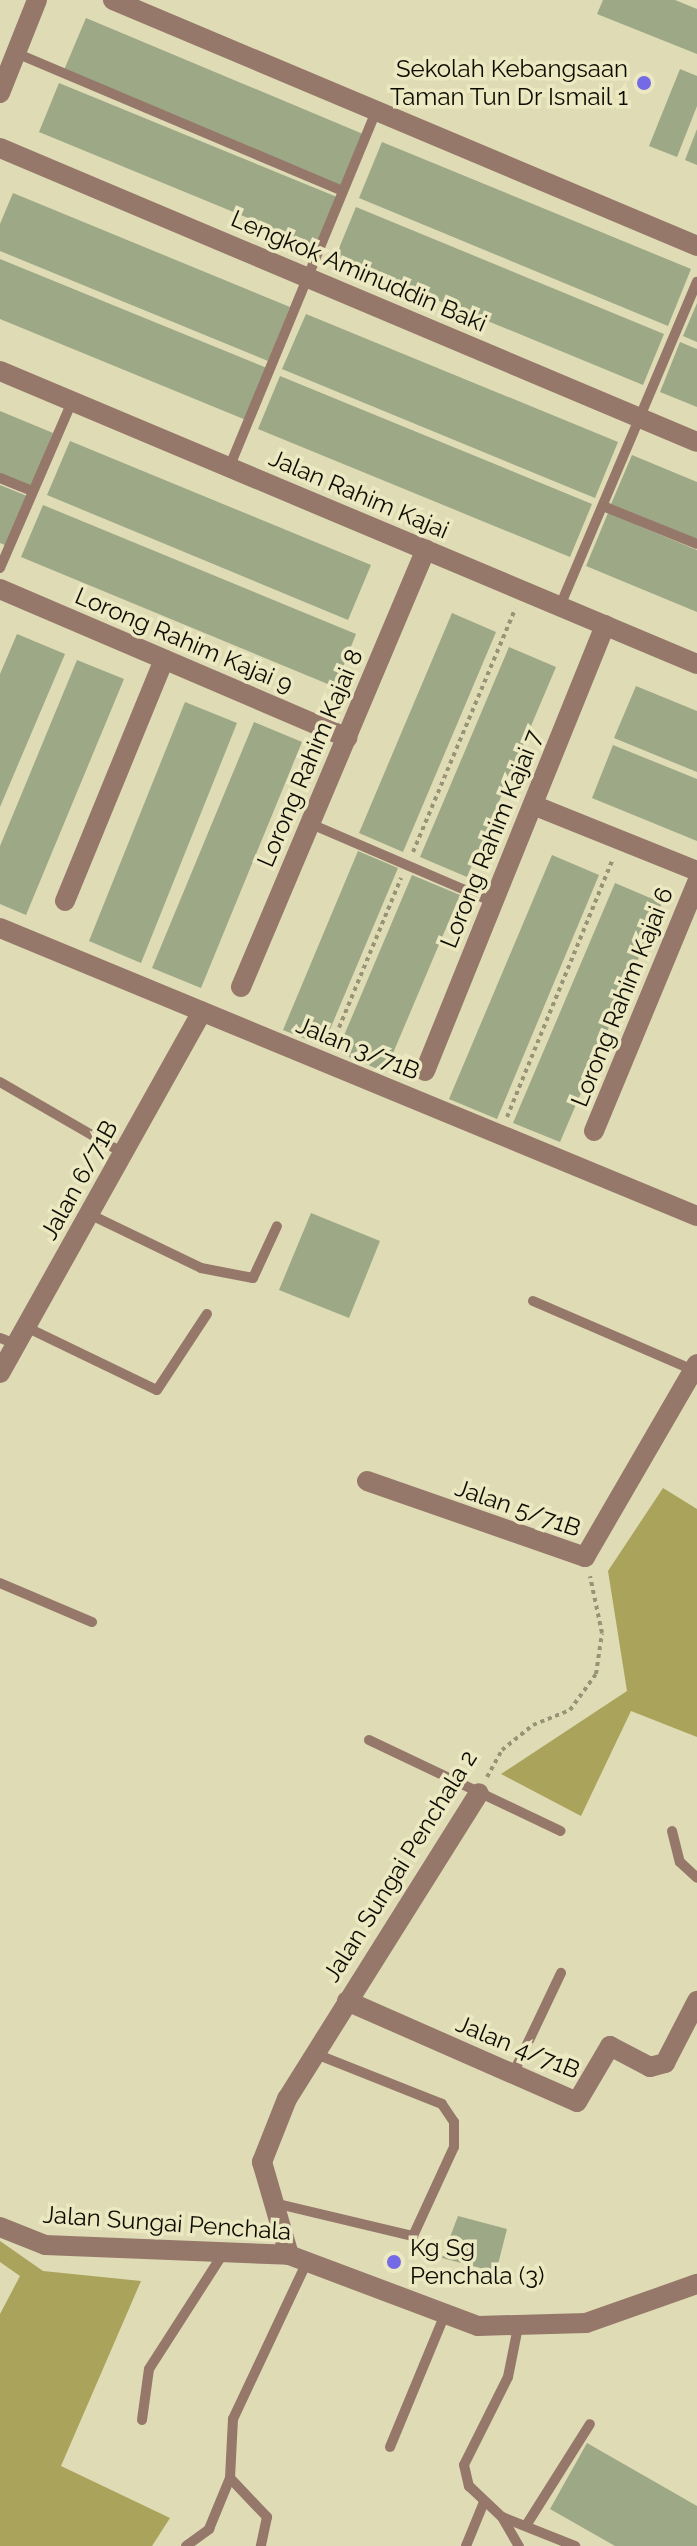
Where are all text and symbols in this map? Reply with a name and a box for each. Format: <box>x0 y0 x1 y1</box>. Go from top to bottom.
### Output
place label: Sekolah Kebangsaan Taman Tun Dr Ismail 1 <box>388 55 628 111</box>
marker: Sekolah Kebangsaan Taman Tun Dr Ismail 1 <box>635 74 653 92</box>
street label: Lengkok Aminuddin Baki <box>226 204 492 338</box>
street label: Jalan Rahim Kajai <box>265 443 453 545</box>
street label: Lorong Rahim Kajai 9 <box>71 581 297 699</box>
street label: Lorong Rahim Kajai 8 <box>251 645 369 871</box>
street label: Lorong Rahim Kajai 7 <box>434 726 548 952</box>
street label: Lorong Rahim Kajai 6 <box>565 883 679 1111</box>
street label: Jalan 3/71B <box>292 1010 424 1086</box>
street label: Jalan 6/71B <box>34 1115 124 1245</box>
street label: Jalan 5/71B <box>451 1473 585 1543</box>
street label: Jalan Sungai Penchala 2 <box>317 1745 483 1987</box>
street label: Jalan 4/71B <box>452 2009 584 2085</box>
street label: Jalan Sungai Penchala <box>42 2200 292 2246</box>
place label: Kg Sg Penchala (3) <box>410 2234 544 2290</box>
marker: Kg Sg Penchala (3) <box>385 2253 403 2271</box>

